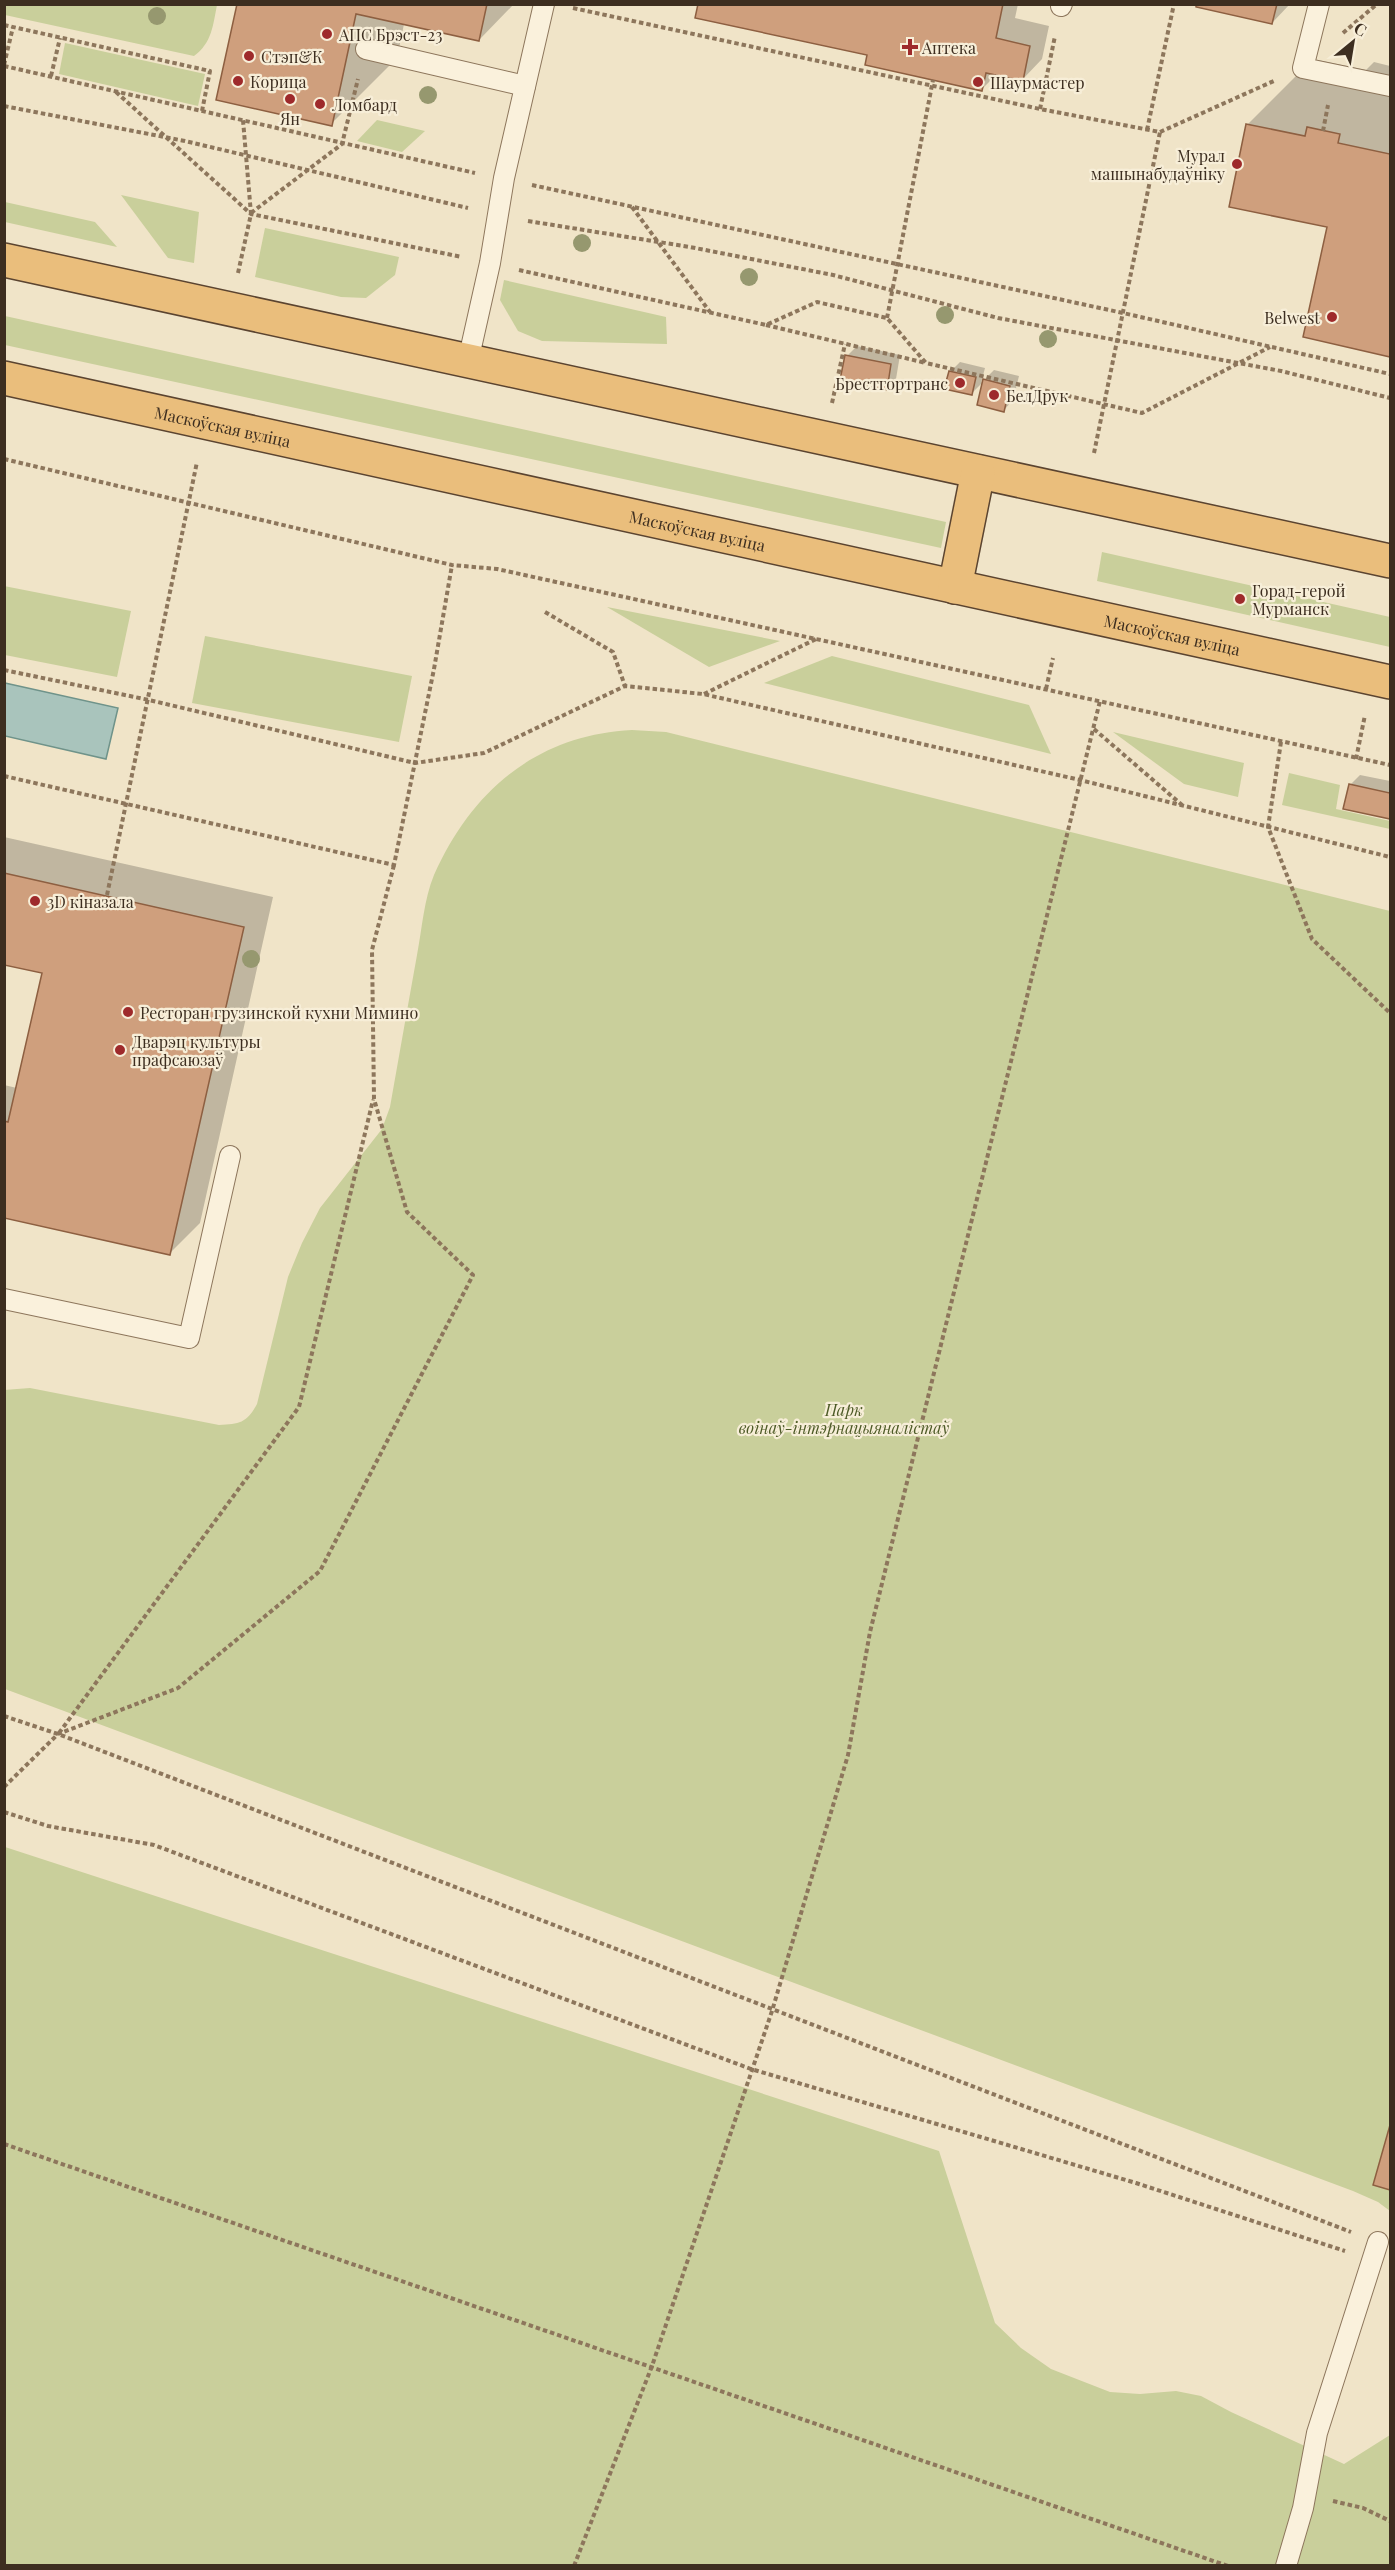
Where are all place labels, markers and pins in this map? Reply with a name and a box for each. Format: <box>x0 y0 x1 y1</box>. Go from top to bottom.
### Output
place label: АПС Брэст-23 <box>338 24 442 45</box>
marker: АПС Брэст-23 <box>320 27 334 41</box>
place label: Аптека <box>921 37 976 58</box>
marker: Аптека <box>903 40 917 54</box>
place label: Стэп&К <box>261 46 323 67</box>
marker: Стэп&К <box>242 49 256 63</box>
place label: Корица <box>250 71 307 92</box>
place label: Шаурмастер <box>990 72 1085 93</box>
marker: Корица <box>231 74 245 88</box>
marker: Шаурмастер <box>971 75 985 89</box>
marker: Ян <box>283 92 297 106</box>
place label: Ломбард <box>331 94 398 115</box>
marker: Ломбард <box>313 97 327 111</box>
place label: Ян <box>279 108 300 129</box>
place label: Мурал машынабудаўніку <box>1091 145 1225 184</box>
marker: Мурал машынабудаўніку <box>1230 157 1244 171</box>
place label: Belwest <box>1264 307 1320 328</box>
marker: Belwest <box>1325 310 1339 324</box>
place label: Брестгортранс <box>835 373 948 394</box>
marker: Брестгортранс <box>953 376 967 390</box>
place label: БелДрук <box>1006 385 1069 406</box>
marker: БелДрук <box>987 388 1001 402</box>
place label: Горад-герой Мурманск <box>1252 580 1346 619</box>
marker: Горад-герой Мурманск <box>1233 592 1247 606</box>
place label: 3D кіназала <box>47 891 134 912</box>
marker: 3D кіназала <box>28 894 42 908</box>
place label: Ресторан грузинской кухни Мимино <box>140 1002 418 1023</box>
marker: Ресторан грузинской кухни Мимино <box>121 1005 135 1019</box>
place label: Дварэц культуры прафсаюзаў <box>132 1031 261 1070</box>
marker: Дварэц культуры прафсаюзаў <box>113 1043 127 1057</box>

